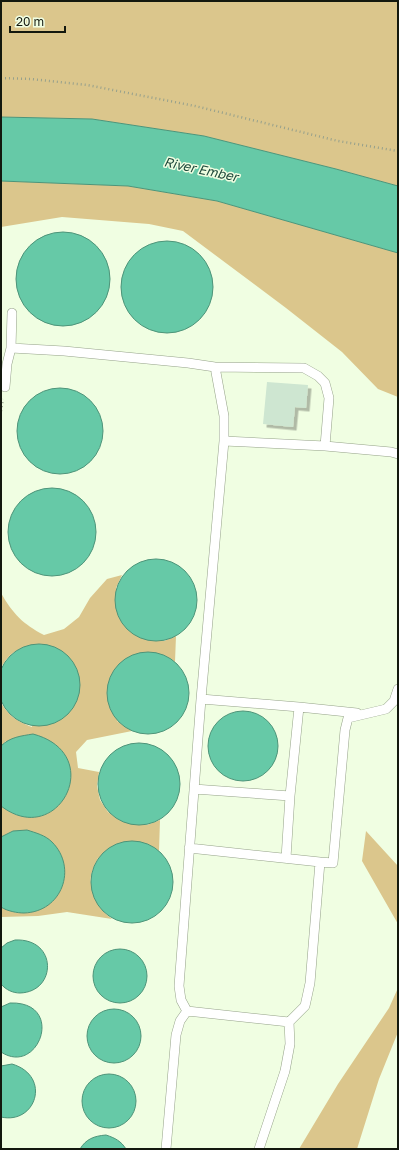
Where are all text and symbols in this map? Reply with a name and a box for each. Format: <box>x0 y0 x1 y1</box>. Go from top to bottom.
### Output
scale bar <box>10 8 65 34</box>
text: 20 m <box>16 14 44 29</box>
water label: River Ember <box>163 153 241 185</box>

